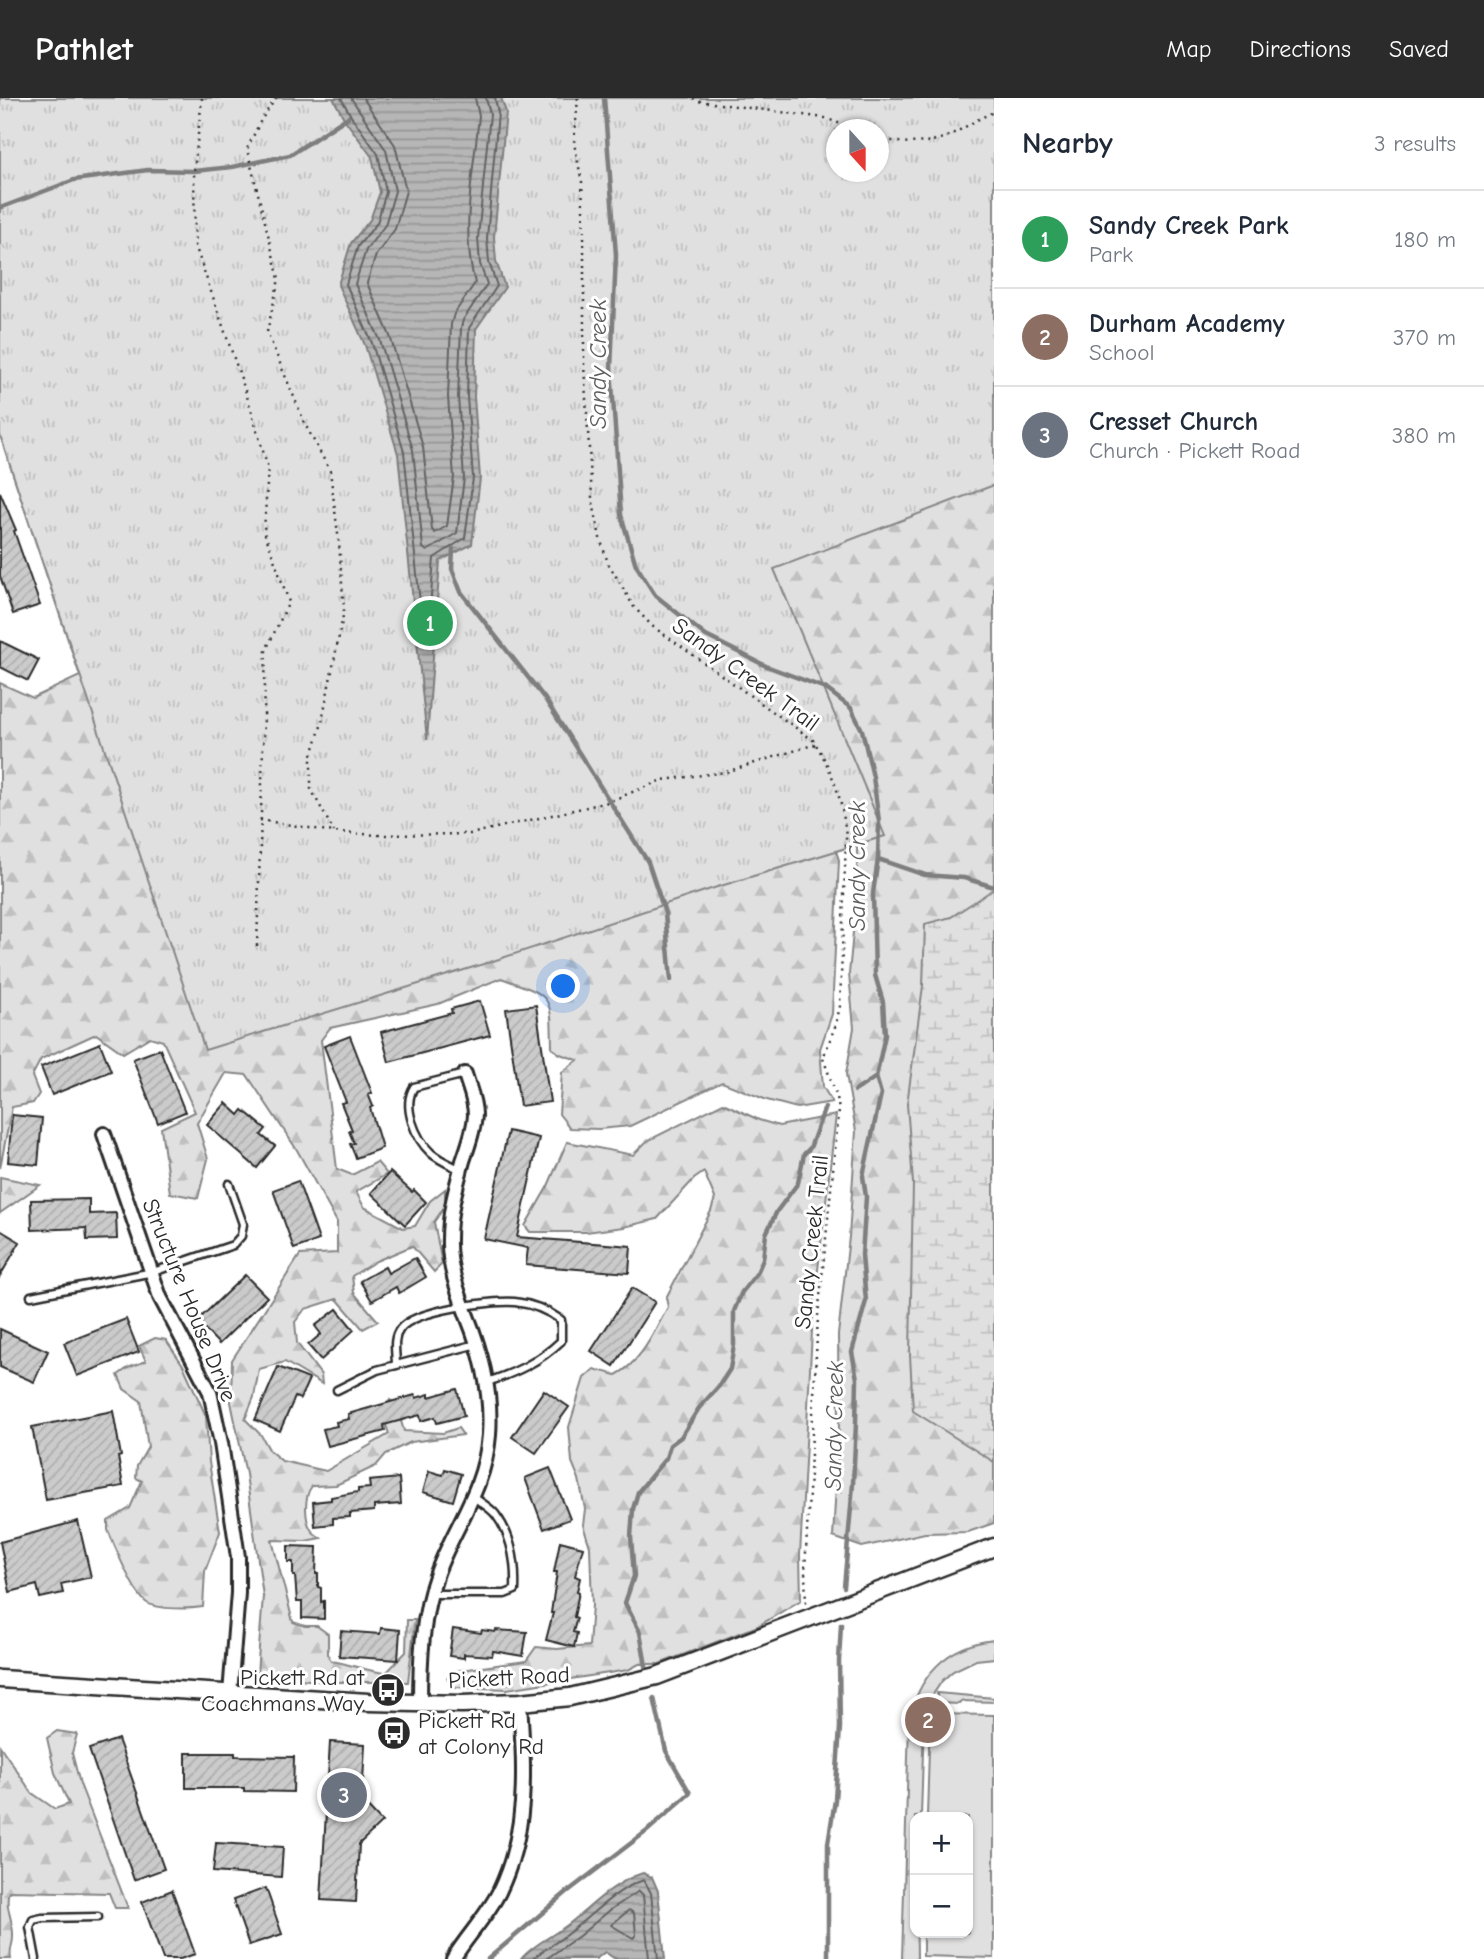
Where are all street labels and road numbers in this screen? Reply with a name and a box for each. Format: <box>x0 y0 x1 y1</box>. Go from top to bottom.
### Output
street label: Sandy Creek Trail <box>667 612 824 737</box>
street label: Sandy Creek Trail <box>789 1154 834 1330</box>
street label: Structure House Drive <box>137 1195 243 1405</box>
street label: Pickett Road <box>447 1661 571 1694</box>

